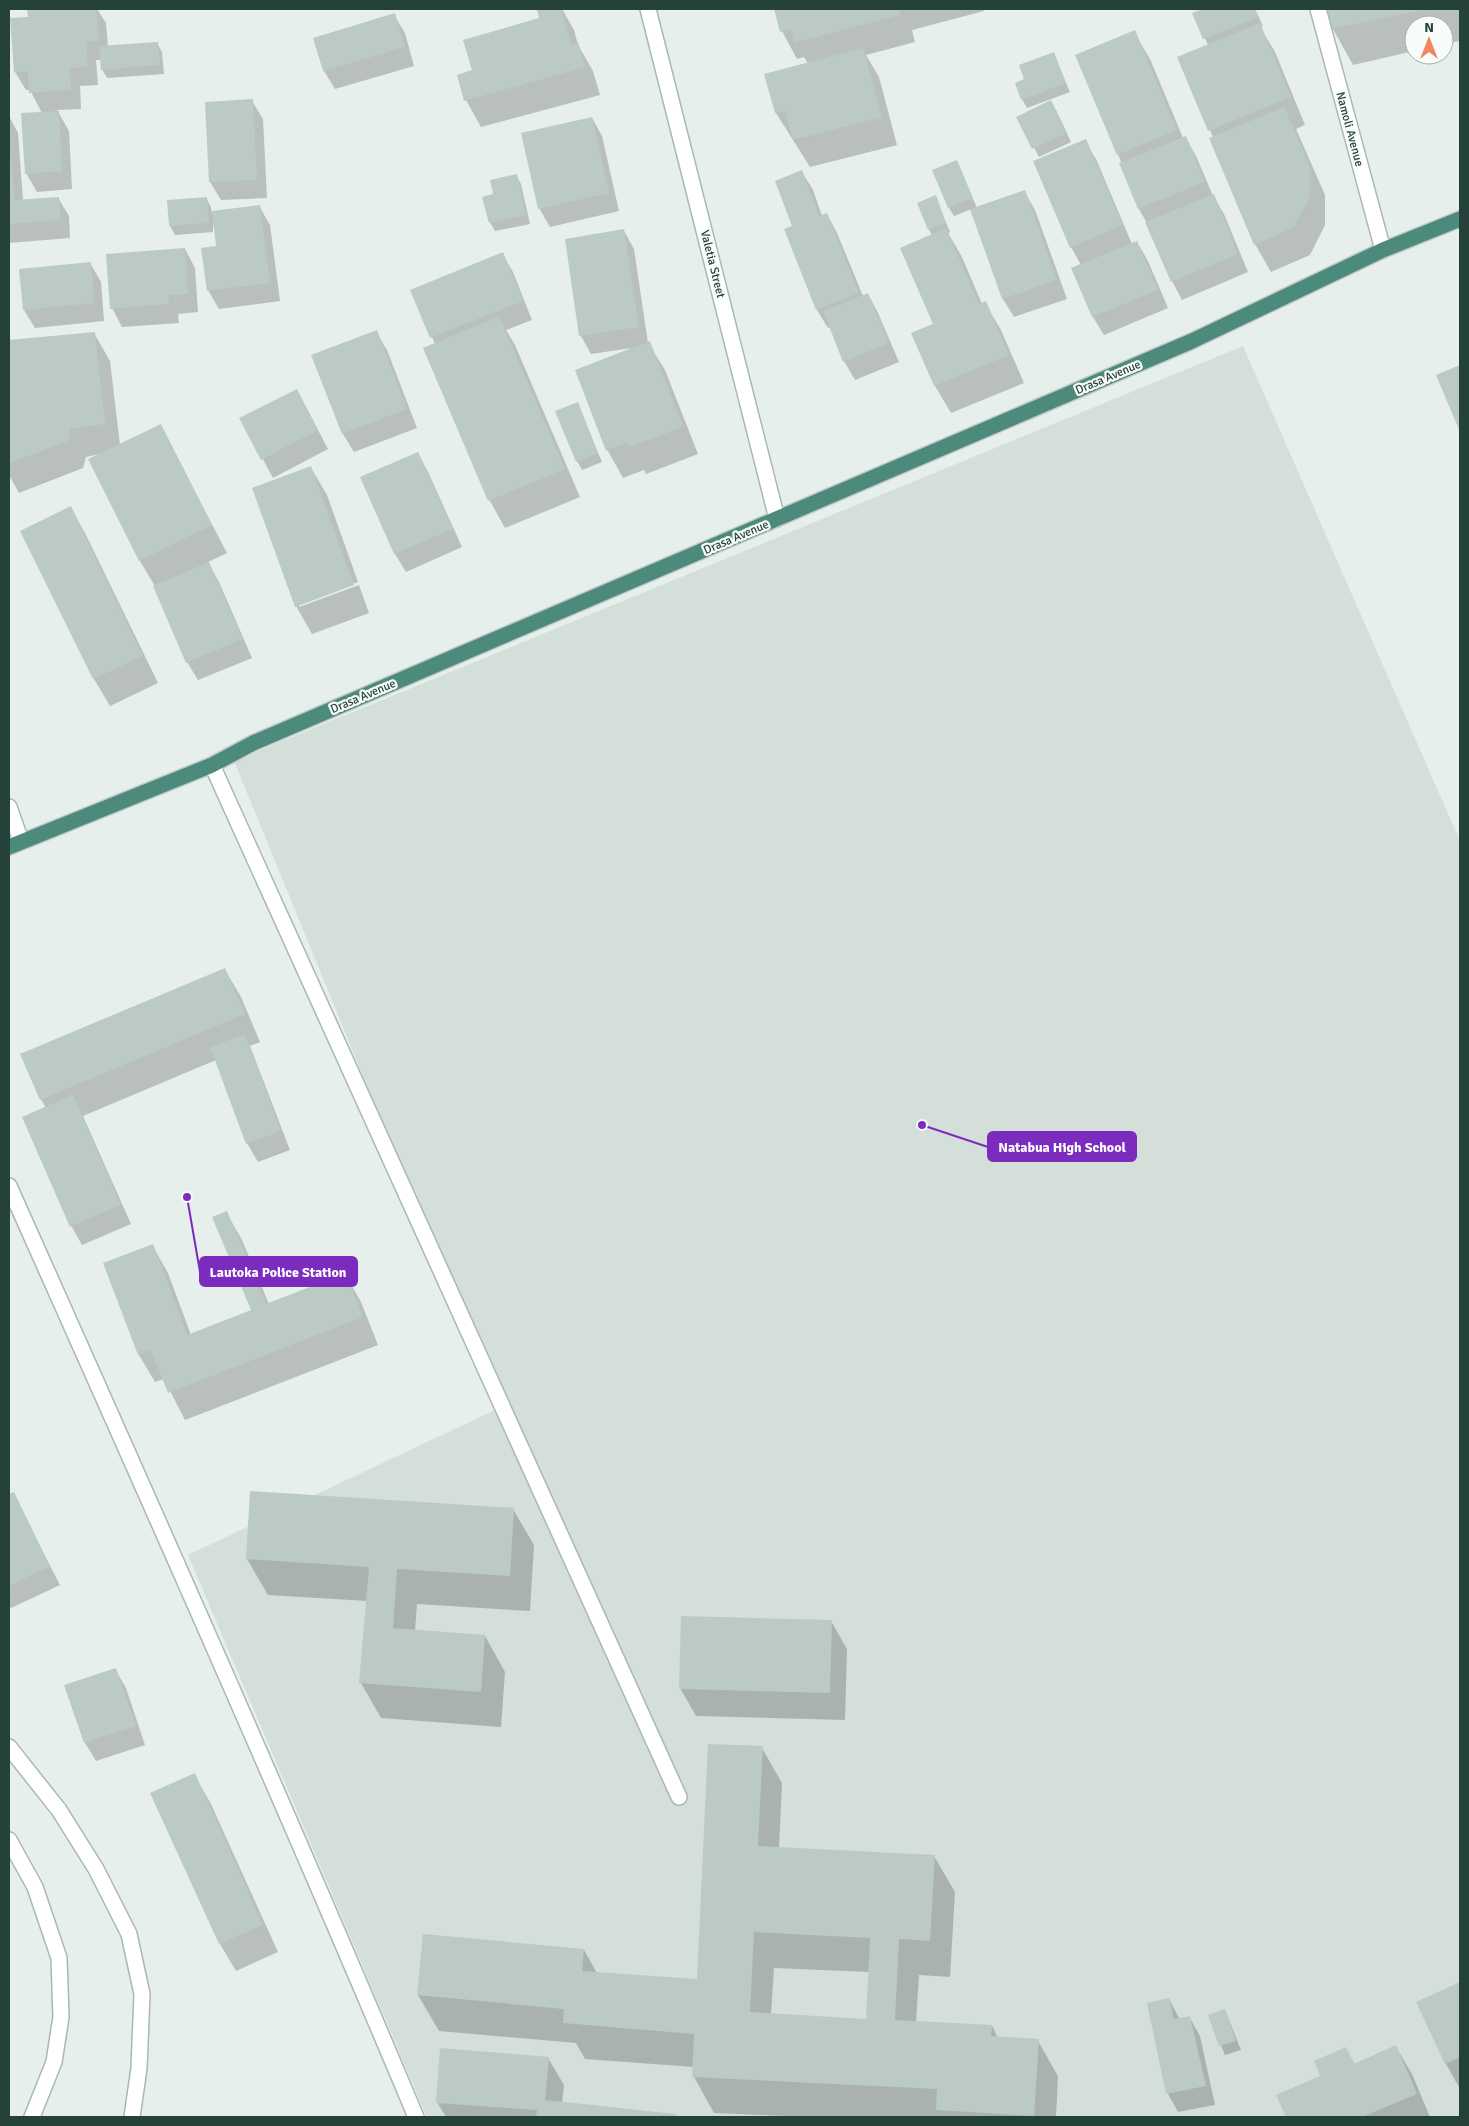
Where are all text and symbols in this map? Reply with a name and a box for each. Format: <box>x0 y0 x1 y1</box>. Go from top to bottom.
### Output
north arrow <box>1404 15 1454 65</box>
text: N <box>1424 19 1434 36</box>
street label: Namoli Avenue <box>1332 90 1367 168</box>
street label: Valetia Street <box>697 229 728 300</box>
street label: Drasa Avenue <box>1073 357 1143 398</box>
street label: Drasa Avenue <box>701 517 771 558</box>
street label: Drasa Avenue <box>328 676 398 717</box>
callout: Natabua High School <box>988 1132 1136 1161</box>
text: Natabua High School <box>998 1139 1126 1156</box>
callout: Lautoka Police Station <box>200 1257 357 1286</box>
text: Lautoka Police Station <box>210 1264 347 1281</box>

